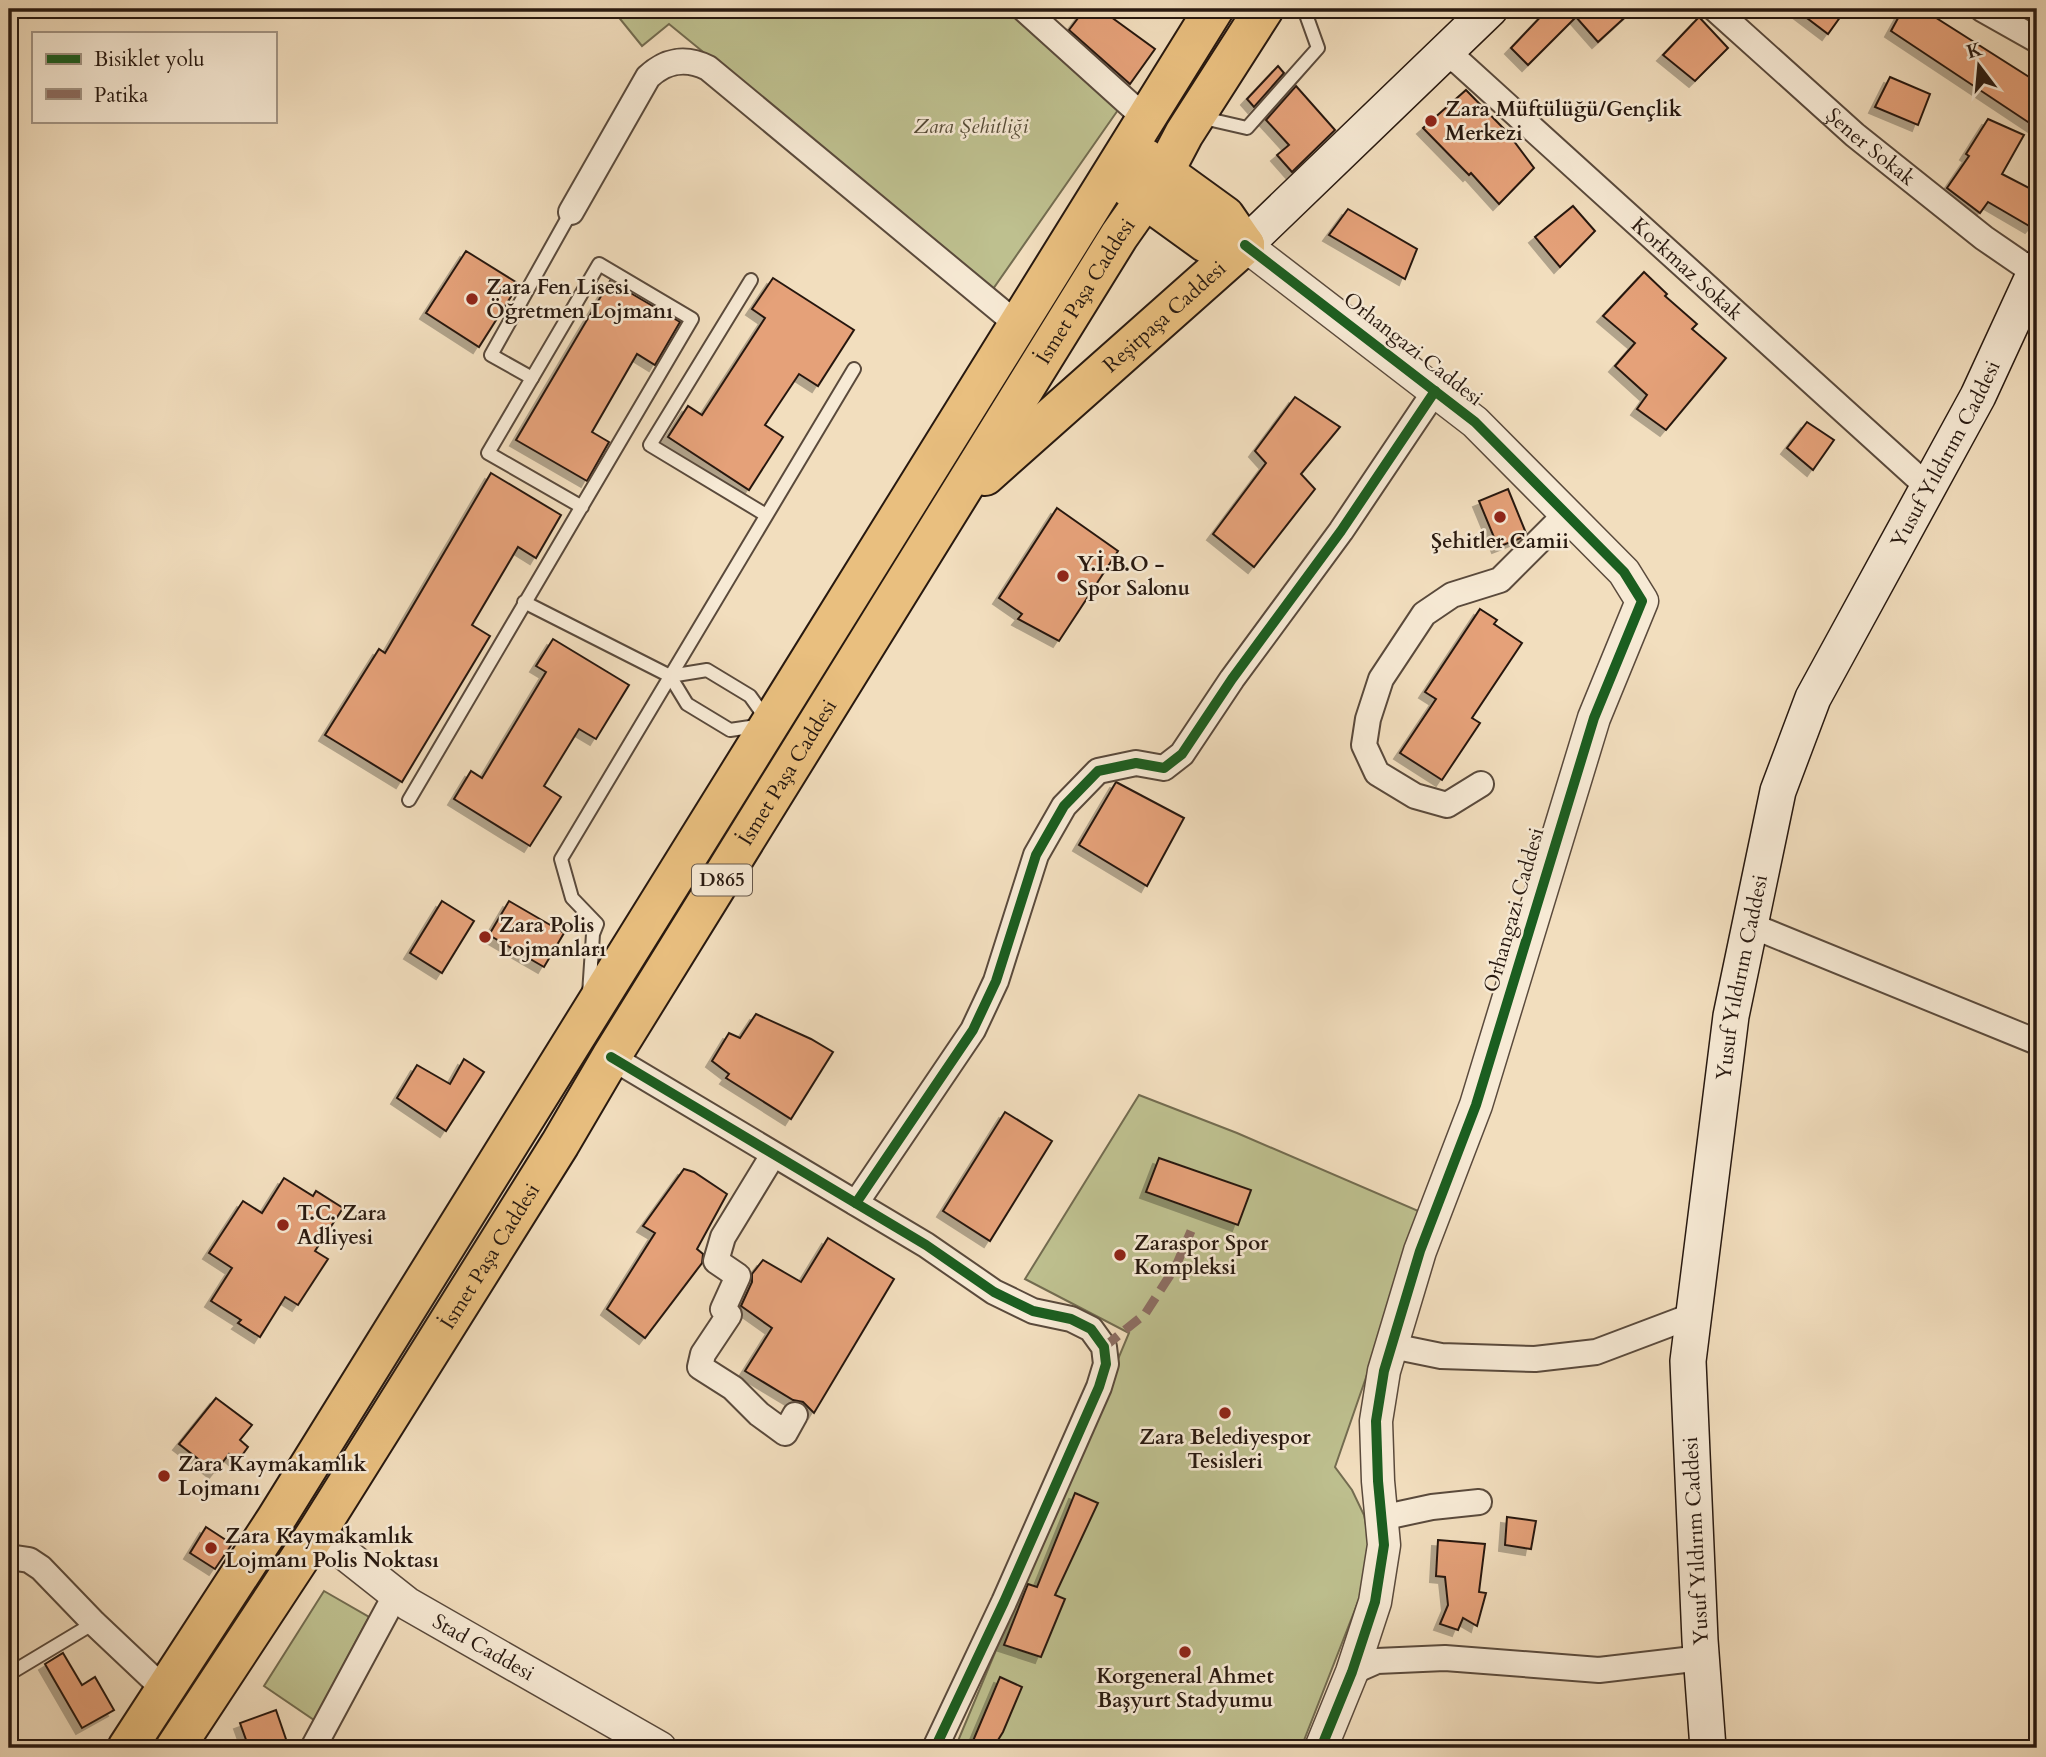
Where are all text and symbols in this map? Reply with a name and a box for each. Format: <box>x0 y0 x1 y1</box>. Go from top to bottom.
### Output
legend <box>32 32 276 122</box>
north arrow <box>1944 32 2014 102</box>
text: K <box>1964 36 1986 65</box>
text: Bisiklet yolu <box>94 45 205 74</box>
text: Patika <box>94 81 148 110</box>
place label: Zara Müftülüğü/Gençlik Merkezi <box>1445 95 1682 148</box>
street label: Şener Sokak <box>1820 101 1922 193</box>
park label: Zara Şehitliği <box>914 112 1029 141</box>
marker: Zara Müftülüğü/Gençlik Merkezi <box>1423 113 1439 129</box>
street label: Korkmaz Sokak <box>1625 211 1750 327</box>
street label: İsmet Paşa Caddesi <box>1029 212 1142 370</box>
street label: Reşitpaşa Caddesi <box>1097 254 1232 379</box>
place label: Zara Fen Lisesi Öğretmen Lojmanı <box>486 273 673 326</box>
street label: Orhangazi Caddesi <box>1337 285 1489 413</box>
marker: Zara Fen Lisesi Öğretmen Lojmanı <box>464 291 480 307</box>
street label: Yusuf Yıldırım Caddesi <box>1883 355 2007 553</box>
marker: Şehitler Camii <box>1492 509 1508 525</box>
place label: Şehitler Camii <box>1431 527 1569 556</box>
place label: Y.İ.B.O - Spor Salonu <box>1077 550 1190 603</box>
marker: Y.İ.B.O - Spor Salonu <box>1055 568 1071 584</box>
street label: İsmet Paşa Caddesi <box>731 694 844 851</box>
street label: Orhangazi Caddesi <box>1477 824 1551 996</box>
road number: D865 <box>692 864 752 895</box>
street label: Yusuf Yıldırım Caddesi <box>1709 872 1775 1082</box>
place label: Zara Polis Lojmanları <box>499 911 607 964</box>
marker: Zara Polis Lojmanları <box>477 929 493 945</box>
street label: İsmet Paşa Caddesi <box>433 1178 546 1335</box>
place label: T.C. Zara Adliyesi <box>297 1199 387 1252</box>
marker: T.C. Zara Adliyesi <box>275 1217 291 1233</box>
place label: Zaraspor Spor Kompleksi <box>1134 1229 1269 1282</box>
marker: Zaraspor Spor Kompleksi <box>1112 1247 1128 1263</box>
marker: Zara Belediyespor Tesisleri <box>1217 1405 1233 1421</box>
place label: Zara Belediyespor Tesisleri <box>1139 1423 1311 1476</box>
street label: Yusuf Yıldırım Caddesi <box>1676 1436 1716 1646</box>
place label: Zara Kaymakamlık Lojmanı <box>178 1450 367 1503</box>
marker: Zara Kaymakamlık Lojmanı <box>156 1468 172 1484</box>
place label: Zara Kaymakamlık Lojmanı Polis Noktası <box>225 1522 439 1575</box>
marker: Zara Kaymakamlık Lojmanı Polis Noktası <box>203 1540 219 1556</box>
street label: Stad Caddesi <box>427 1607 540 1688</box>
marker: Korgeneral Ahmet Başyurt Stadyumu <box>1177 1644 1193 1660</box>
place label: Korgeneral Ahmet Başyurt Stadyumu <box>1096 1662 1274 1715</box>

